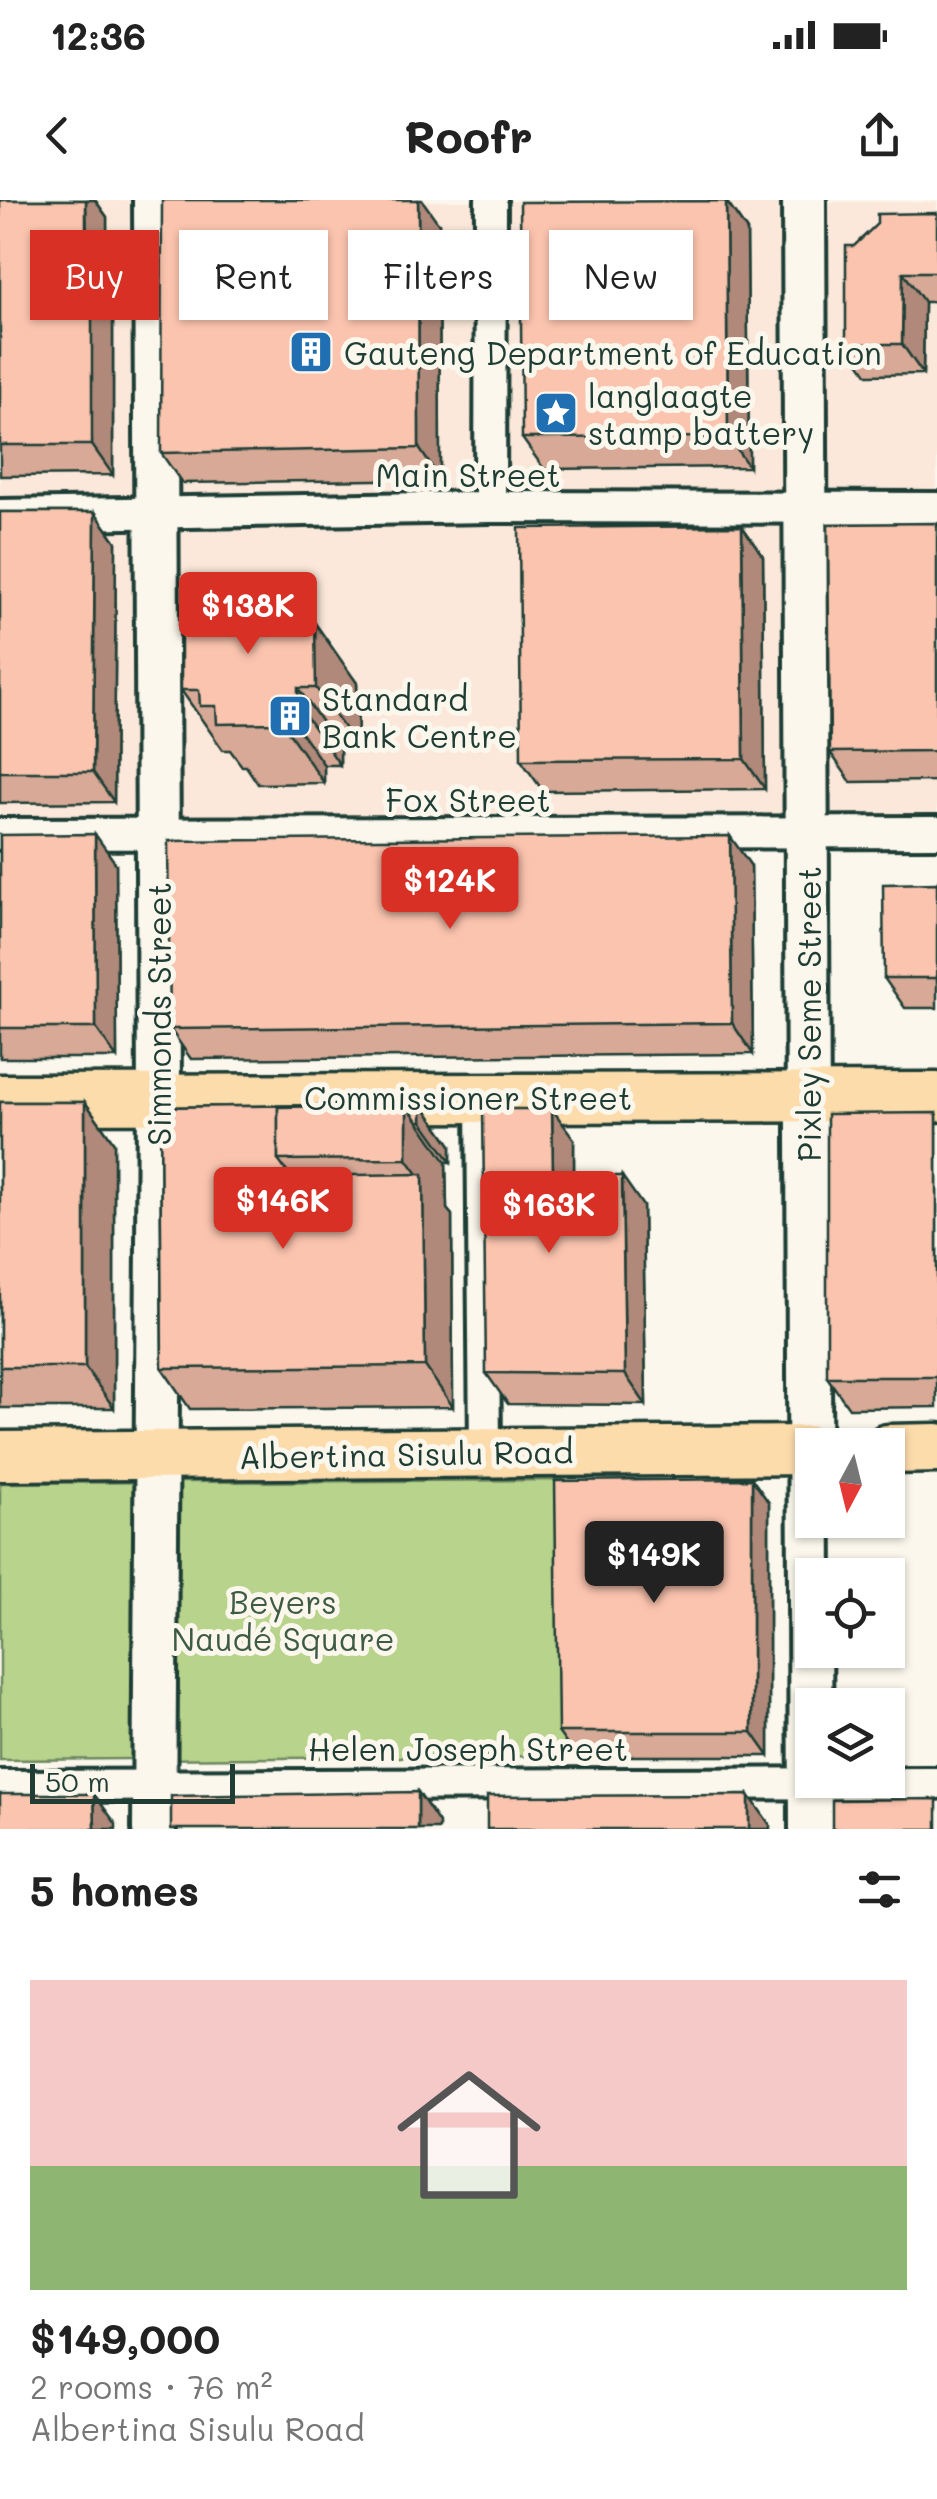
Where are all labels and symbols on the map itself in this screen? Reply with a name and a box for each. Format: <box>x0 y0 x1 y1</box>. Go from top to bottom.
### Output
building icon: Gauteng Department of Education <box>288 329 334 375</box>
place label: Gauteng Department of Education <box>344 331 882 373</box>
place label: langlaagte stamp battery <box>588 374 814 454</box>
place icon: langlaagte stamp battery <box>533 390 579 436</box>
street label: Main Street <box>375 453 561 495</box>
pin: $138K <box>178 572 318 657</box>
place label: Standard Bank Centre <box>322 677 517 756</box>
building icon: Standard Bank Centre <box>267 693 313 739</box>
street label: Fox Street <box>385 778 551 820</box>
pin: $124K <box>380 847 520 932</box>
street label: Pixley Seme Street <box>787 866 830 1162</box>
street label: Simmonds Street <box>137 882 179 1146</box>
street label: Commissioner Street <box>304 1076 632 1118</box>
pin: $146K <box>213 1167 353 1252</box>
pin: $163K <box>479 1171 619 1256</box>
north arrow <box>795 1428 905 1538</box>
street label: Albertina Sisulu Road <box>238 1429 574 1477</box>
pin: $149K <box>584 1521 724 1606</box>
park label: Beyers Naudé Square <box>171 1580 395 1659</box>
street label: Helen Joseph Street <box>308 1727 628 1769</box>
scale bar <box>30 1759 235 1804</box>

